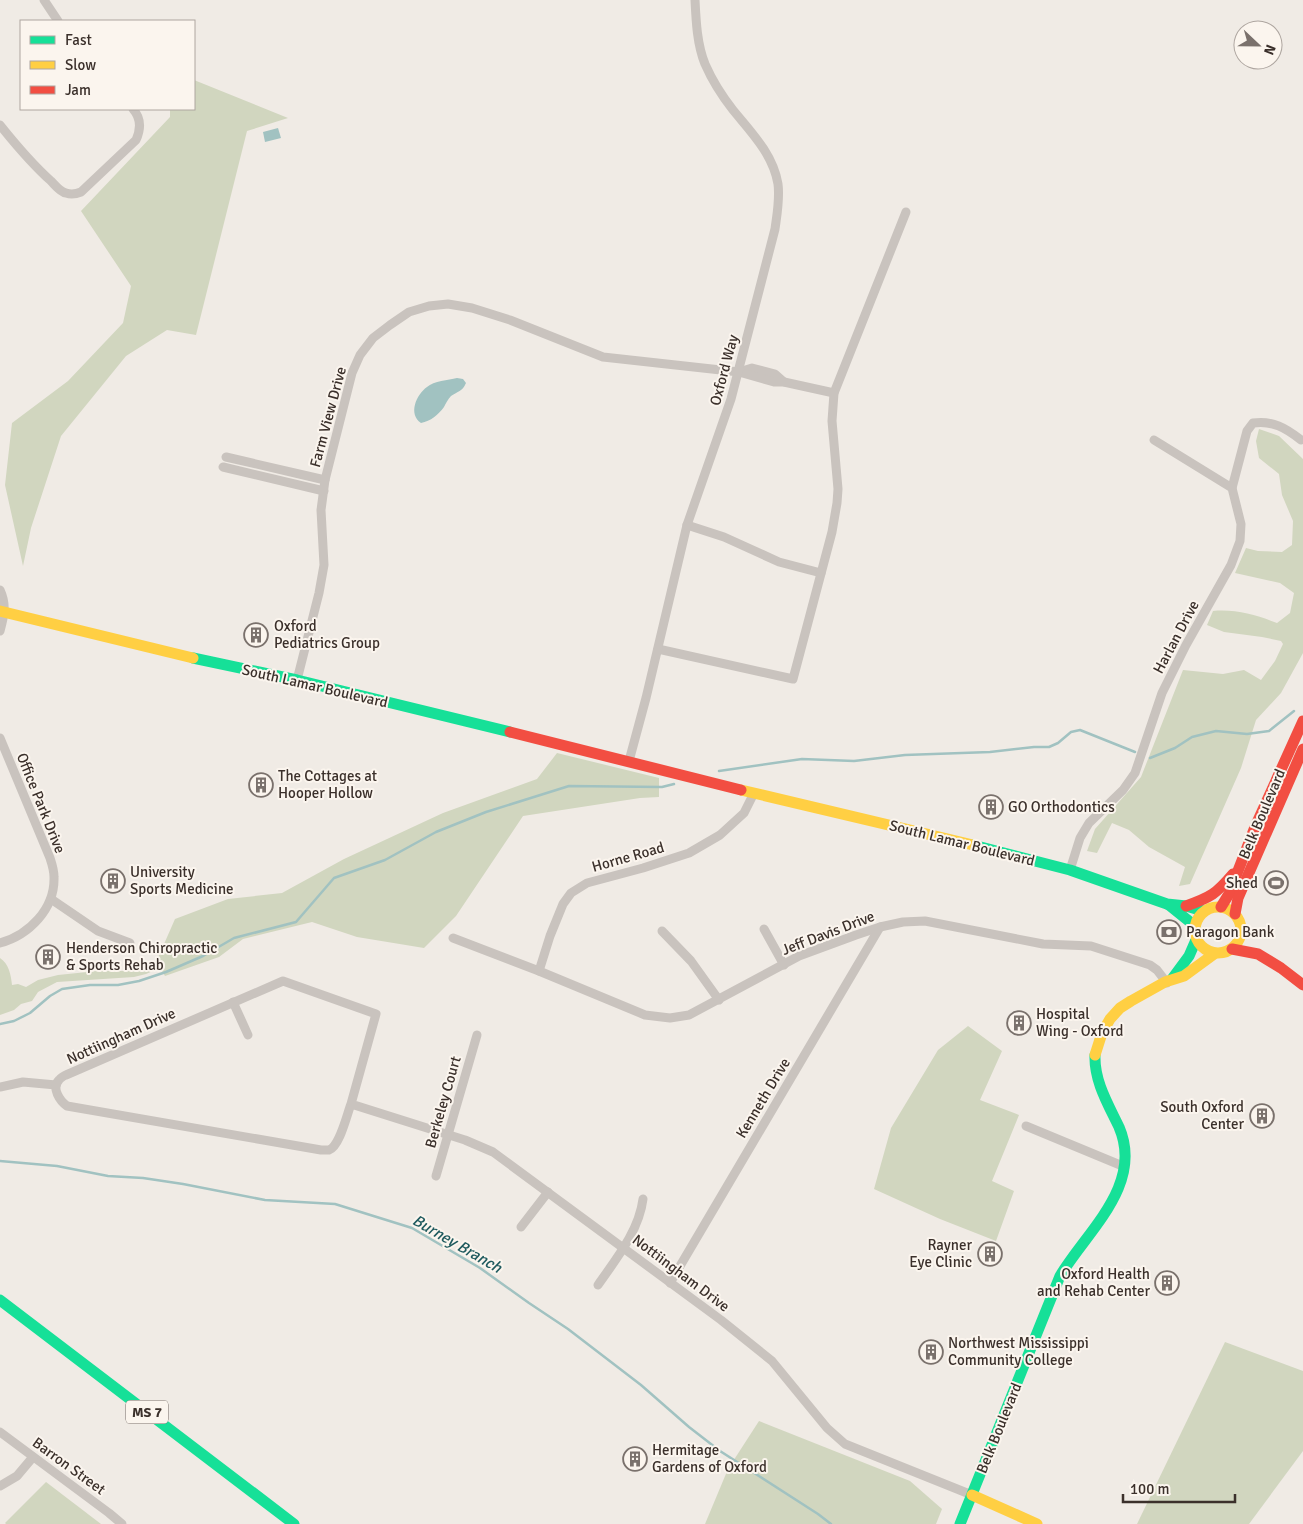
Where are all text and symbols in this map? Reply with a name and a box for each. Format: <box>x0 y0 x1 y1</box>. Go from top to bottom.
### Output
legend <box>20 20 195 110</box>
north arrow <box>1233 20 1283 70</box>
text: Fast <box>65 31 92 49</box>
text: N <box>1260 42 1279 57</box>
text: Slow <box>65 56 96 74</box>
text: Jam <box>65 81 91 99</box>
street label: Oxford Way <box>706 333 742 407</box>
street label: Farm View Drive <box>306 365 350 469</box>
street label: Harlan Drive <box>1149 597 1203 677</box>
place label: Oxford Pediatrics Group <box>274 617 380 652</box>
building icon: Oxford Pediatrics Group <box>243 622 269 648</box>
street label: South Lamar Boulevard <box>240 660 390 712</box>
street label: Office Park Drive <box>13 750 69 856</box>
street label: Belk Boulevard <box>1235 766 1289 862</box>
place label: The Cottages at Hooper Hollow <box>278 767 377 802</box>
building icon: The Cottages at Hooper Hollow <box>248 772 274 798</box>
building icon: GO Orthodontics <box>978 794 1004 820</box>
place label: GO Orthodontics <box>1008 798 1115 816</box>
street label: South Lamar Boulevard <box>887 816 1037 870</box>
street label: Horne Road <box>590 838 666 876</box>
place label: University Sports Medicine <box>130 863 234 898</box>
building icon: University Sports Medicine <box>100 868 126 894</box>
sports icon: Shed <box>1263 870 1289 896</box>
place label: Shed <box>1226 874 1258 892</box>
street label: Jeff Davis Drive <box>779 907 877 959</box>
bank icon: Paragon Bank <box>1156 919 1182 945</box>
place label: Paragon Bank <box>1186 923 1275 941</box>
place label: Henderson Chiropractic & Sports Rehab <box>66 939 217 974</box>
building icon: Henderson Chiropractic & Sports Rehab <box>35 944 61 970</box>
street label: Nottiingham Drive <box>64 1004 178 1068</box>
place label: Hospital Wing - Oxford <box>1036 1005 1124 1040</box>
building icon: Hospital Wing - Oxford <box>1006 1010 1032 1036</box>
street label: Berkeley Court <box>421 1054 465 1150</box>
street label: Kenneth Drive <box>732 1055 794 1141</box>
place label: South Oxford Center <box>1160 1098 1244 1133</box>
building icon: South Oxford Center <box>1249 1103 1275 1129</box>
water label: Burney Branch <box>409 1210 506 1278</box>
street label: Nottiingham Drive <box>629 1231 733 1315</box>
place label: Rayner Eye Clinic <box>909 1236 972 1271</box>
building icon: Rayner Eye Clinic <box>977 1241 1003 1267</box>
place label: Oxford Health and Rehab Center <box>1037 1265 1150 1300</box>
building icon: Oxford Health and Rehab Center <box>1154 1270 1180 1296</box>
place label: Northwest Mississippi Community College <box>948 1334 1089 1369</box>
building icon: Northwest Mississippi Community College <box>918 1339 944 1365</box>
street label: Belk Boulevard <box>973 1380 1025 1476</box>
road number: MS 7 <box>126 1400 168 1424</box>
street label: Barron Street <box>29 1433 109 1499</box>
place label: Hermitage Gardens of Oxford <box>652 1441 767 1476</box>
building icon: Hermitage Gardens of Oxford <box>622 1446 648 1472</box>
scale bar <box>1123 1472 1236 1504</box>
text: 100 m <box>1130 1480 1170 1498</box>

